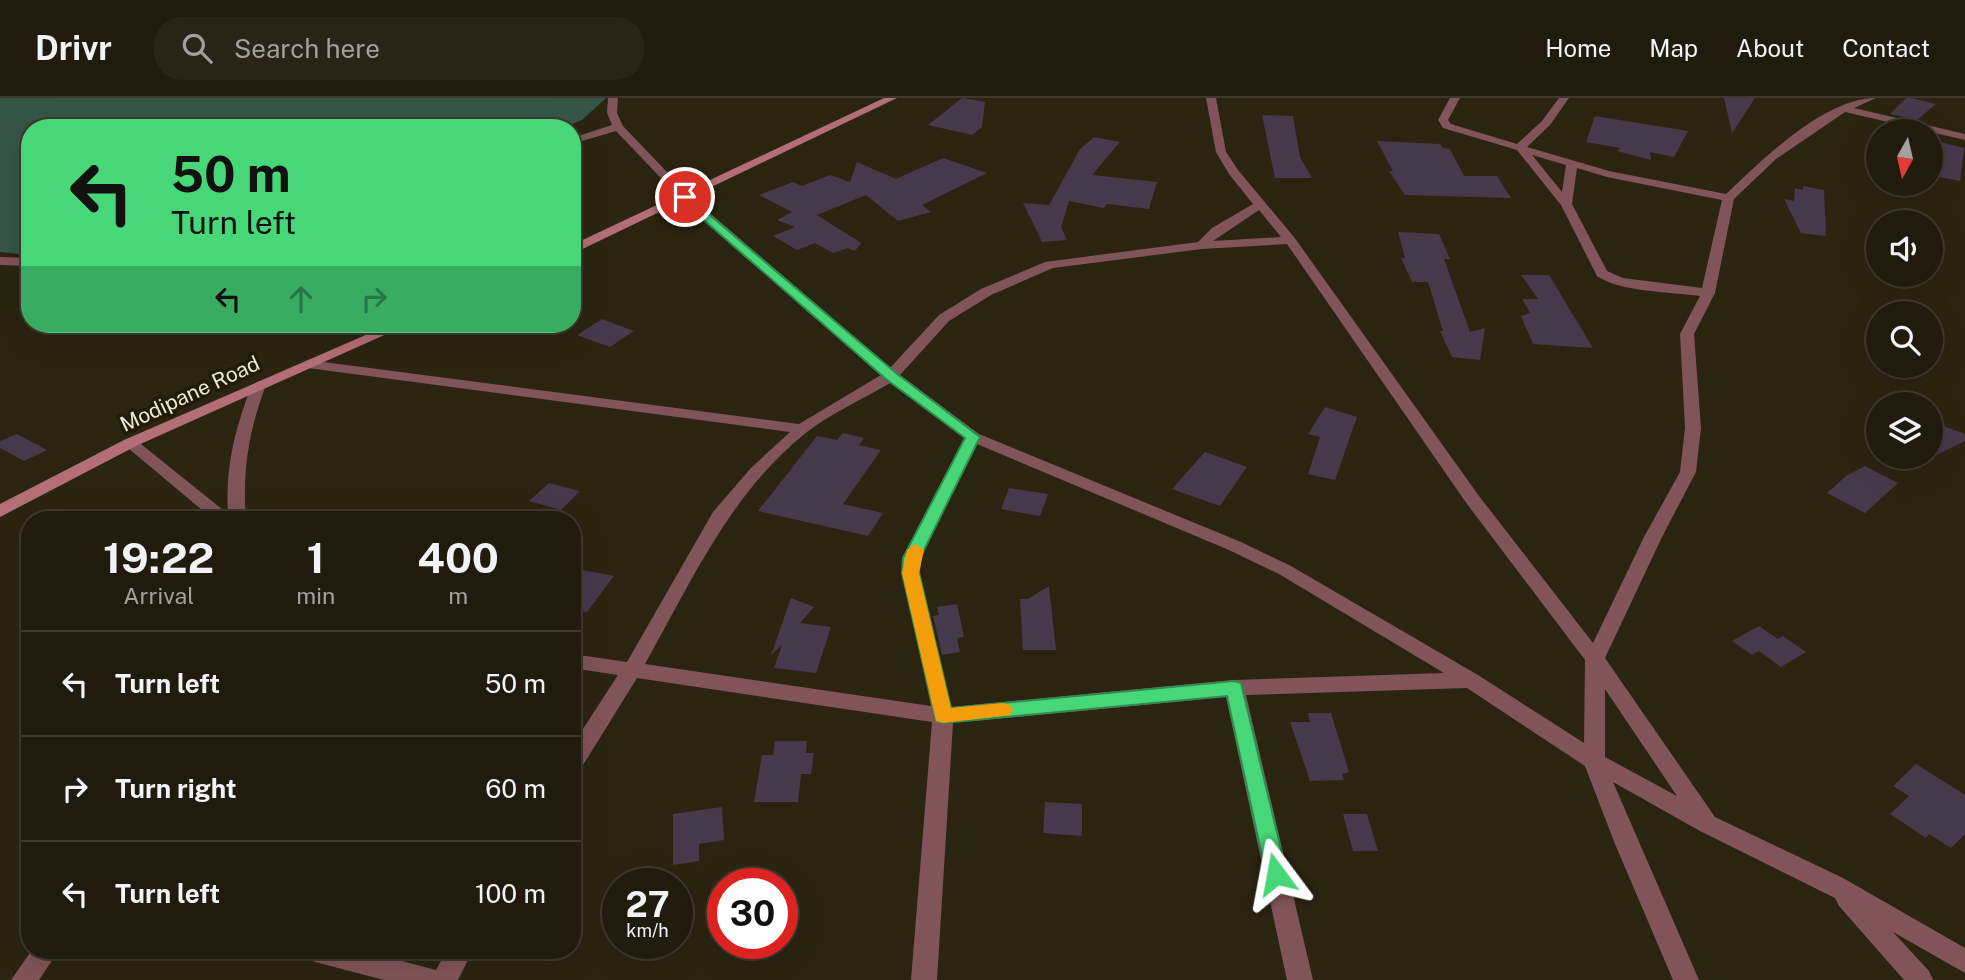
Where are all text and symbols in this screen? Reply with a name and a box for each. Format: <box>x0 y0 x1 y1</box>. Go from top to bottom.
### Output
search box <box>154 17 644 80</box>
text: Drivr <box>35 29 112 67</box>
icon: search <box>178 29 216 67</box>
text: Search here <box>234 33 380 64</box>
text: Home <box>1545 34 1611 62</box>
text: Map <box>1649 34 1698 62</box>
text: About <box>1736 34 1804 62</box>
text: Contact <box>1842 34 1930 62</box>
north arrow <box>1866 119 1942 196</box>
map controls <box>1866 119 1943 469</box>
text: 50 m <box>171 145 291 203</box>
icon: left <box>56 147 147 238</box>
pin <box>655 167 715 227</box>
icon: arrive <box>666 178 704 216</box>
text: Turn left <box>171 204 296 241</box>
button: sound <box>1866 210 1943 287</box>
icon: left <box>209 280 247 318</box>
icon: ahead <box>282 280 320 318</box>
icon: right <box>355 280 393 318</box>
button: search <box>1866 301 1943 378</box>
street label: Modipane Road <box>116 350 264 437</box>
button: layers <box>1866 392 1943 469</box>
text: 19:22 <box>103 533 214 582</box>
text: 1 <box>307 533 325 582</box>
text: 400 <box>417 533 499 582</box>
text: Arrival <box>123 582 194 609</box>
text: min <box>296 582 335 609</box>
text: m <box>448 582 468 609</box>
icon: left <box>56 665 94 703</box>
text: Turn left <box>115 668 220 699</box>
text: 50 m <box>485 668 546 699</box>
icon: right <box>56 770 94 808</box>
text: Turn right <box>115 773 237 804</box>
text: 60 m <box>485 773 546 804</box>
position arrow <box>1239 837 1313 911</box>
speed limit sign: 30 <box>707 868 798 959</box>
icon: left <box>56 875 94 913</box>
text: Turn left <box>115 878 220 909</box>
text: 100 m <box>475 878 546 909</box>
text: 27 <box>625 884 670 925</box>
text: km/h <box>626 920 669 941</box>

